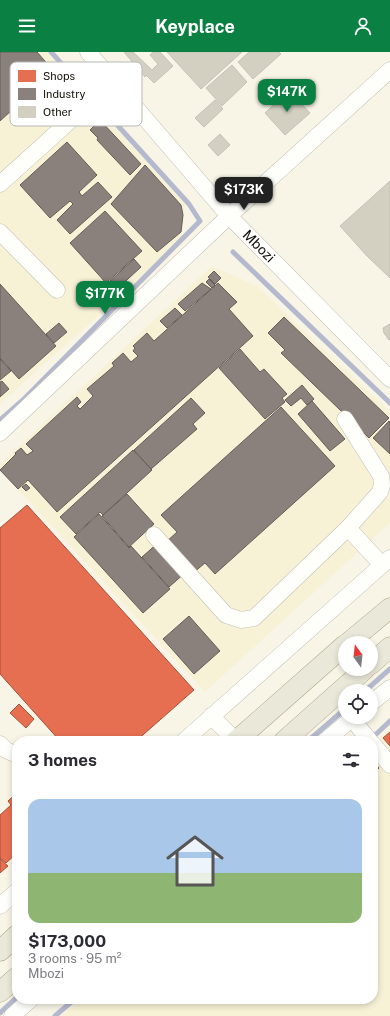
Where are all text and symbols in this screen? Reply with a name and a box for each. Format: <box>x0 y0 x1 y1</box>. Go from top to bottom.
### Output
icon: menu <box>16 15 38 37</box>
icon: person <box>352 15 374 37</box>
text: Keyplace <box>155 16 235 37</box>
legend <box>10 62 142 126</box>
text: Shops <box>43 70 75 82</box>
pin: $147K <box>259 79 315 113</box>
text: $147K <box>267 84 307 99</box>
text: Industry <box>43 88 86 100</box>
text: Other <box>43 106 72 118</box>
pin: $173K <box>216 177 272 211</box>
text: $173K <box>224 182 264 197</box>
street label: Mbozi <box>240 227 278 265</box>
pin: $177K <box>77 281 133 315</box>
text: $177K <box>85 286 125 301</box>
north arrow <box>338 636 378 676</box>
map controls <box>338 636 378 724</box>
button: locate <box>338 684 378 724</box>
icon: filters <box>340 749 362 771</box>
text: 3 homes <box>28 750 97 770</box>
icon: home <box>159 825 231 897</box>
text: $173,000 <box>28 931 106 951</box>
text: 3 rooms · 95 m² <box>28 951 122 966</box>
text: Mbozi <box>28 966 64 981</box>

